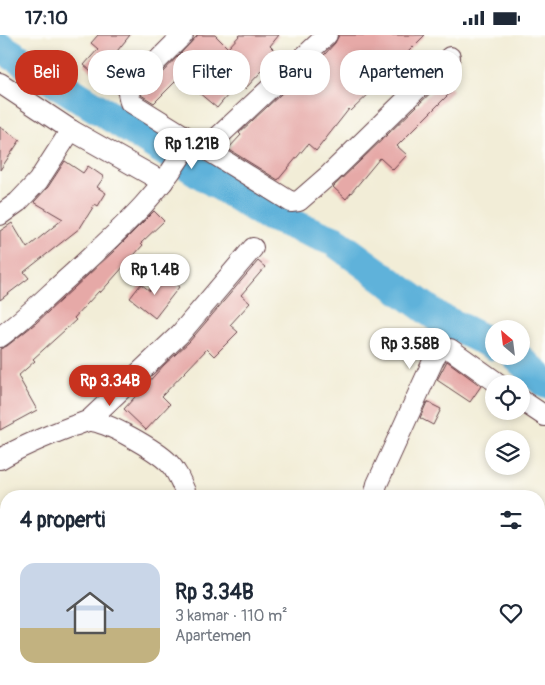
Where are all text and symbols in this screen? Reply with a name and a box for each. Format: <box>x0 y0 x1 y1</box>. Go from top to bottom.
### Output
text: 17:10 <box>25 6 68 30</box>
chip: Beli <box>15 50 78 95</box>
chip: Sewa <box>88 50 163 95</box>
chip: Filter <box>173 50 250 95</box>
chip: Baru <box>260 50 330 95</box>
chip: Apartemen <box>340 50 462 95</box>
pin: Rp 1.21B <box>140 127 244 170</box>
text: Rp 1.21B <box>165 134 219 154</box>
pin: Rp 1.4B <box>109 253 201 296</box>
text: Rp 1.4B <box>131 260 179 280</box>
north arrow <box>485 320 530 365</box>
map controls <box>485 320 530 475</box>
pin: Rp 3.58B <box>358 327 462 370</box>
text: Rp 3.58B <box>381 334 439 354</box>
pin: Rp 3.34B <box>58 365 162 407</box>
text: Rp 3.34B <box>80 371 140 391</box>
button: locate <box>485 375 530 420</box>
button: layers <box>485 430 530 475</box>
icon: filters <box>497 506 525 534</box>
text: 4 properti <box>20 507 105 534</box>
text: Rp 3.34B <box>175 579 254 606</box>
icon: home <box>60 583 120 643</box>
icon: heart <box>497 599 525 627</box>
text: 3 kamar · 110 m² <box>175 606 288 626</box>
text: Apartemen <box>175 626 251 646</box>

